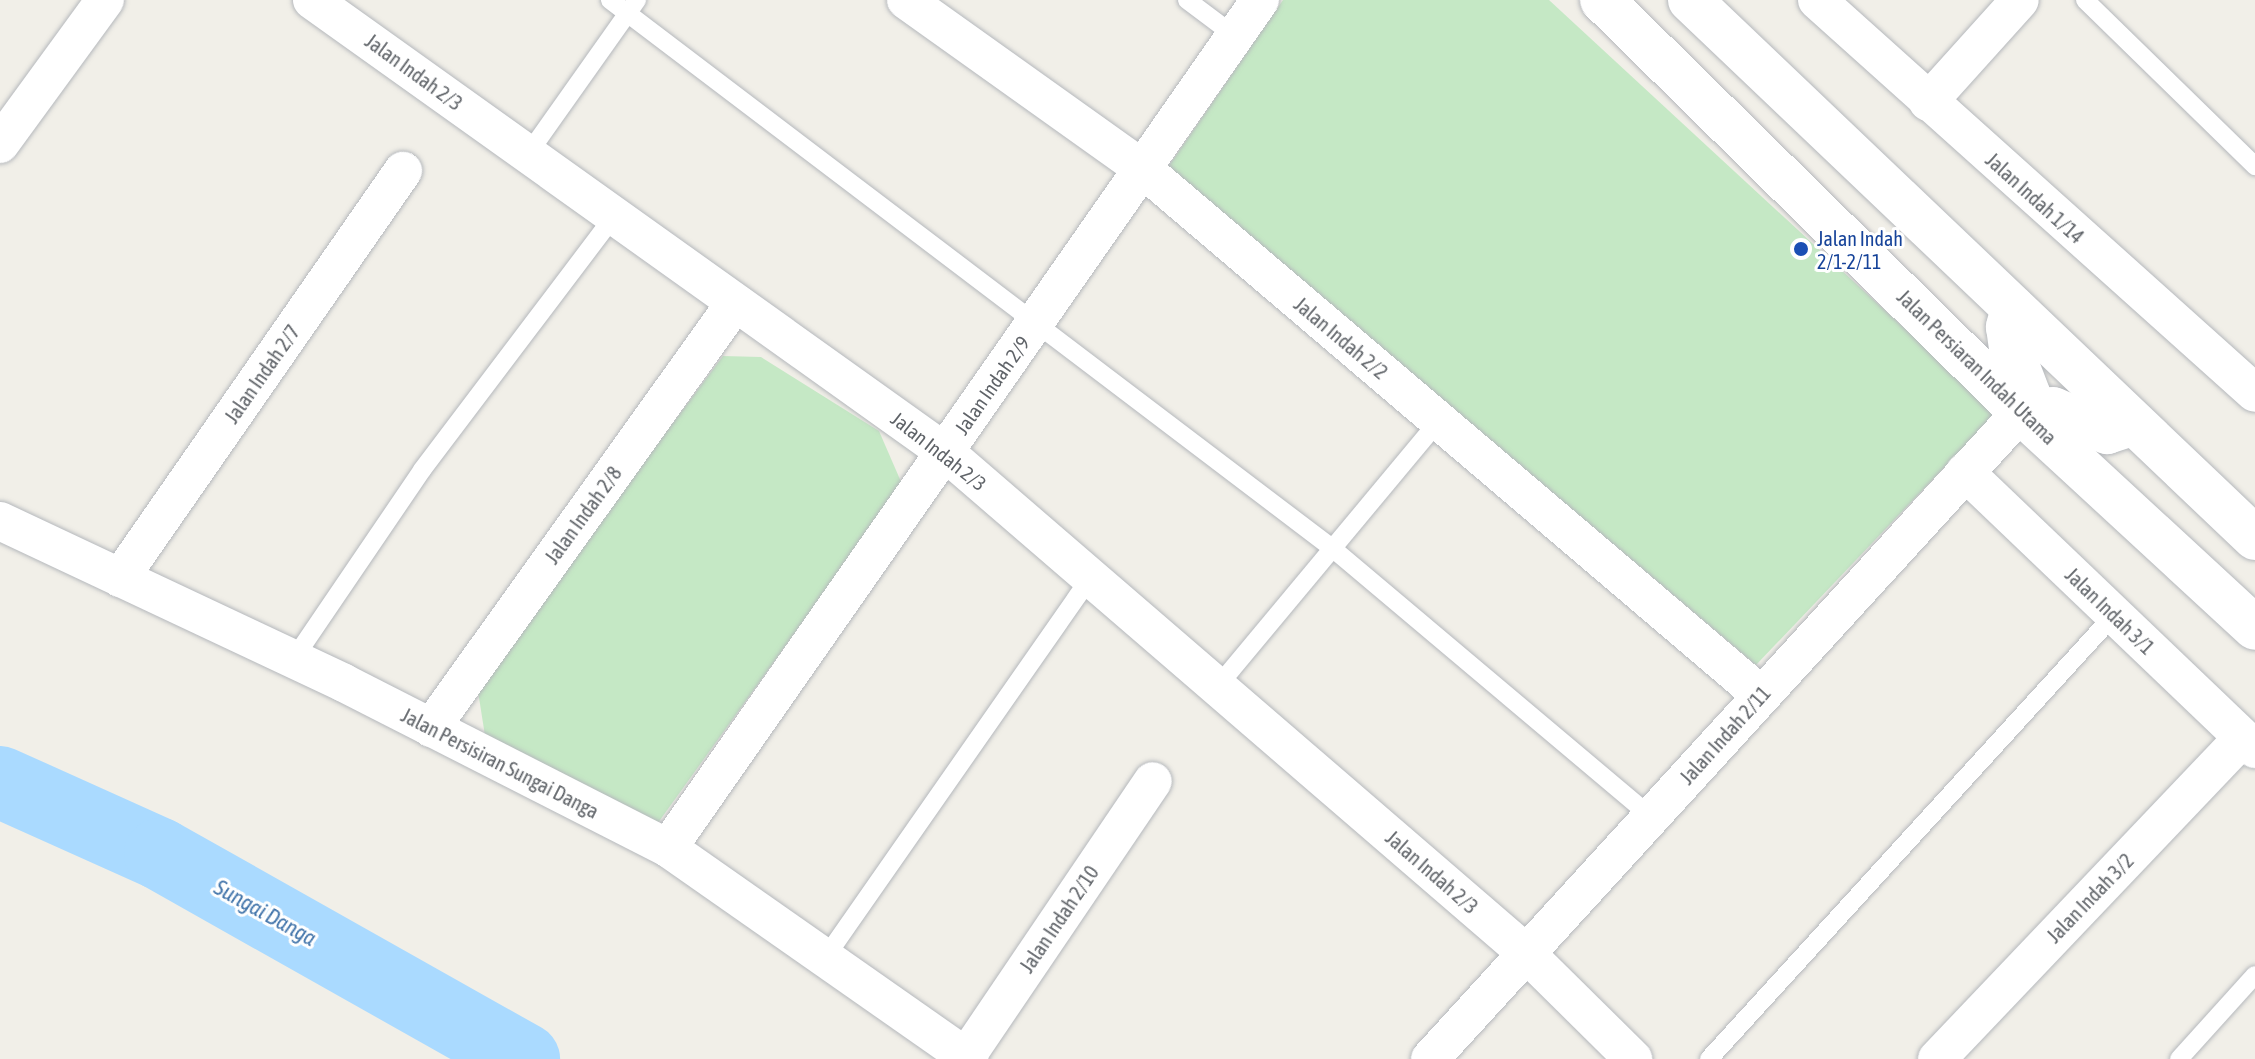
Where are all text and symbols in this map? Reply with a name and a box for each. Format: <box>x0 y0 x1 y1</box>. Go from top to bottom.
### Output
street label: Jalan Indah 2/3 <box>361 29 467 115</box>
street label: Jalan Indah 1/14 <box>1981 148 2089 248</box>
place label: Jalan Indah 2/1-2/11 <box>1817 226 1903 273</box>
marker: Jalan Indah 2/1-2/11 <box>1792 240 1810 258</box>
street label: Jalan Persiaran Indah Utama <box>1892 285 2062 449</box>
street label: Jalan Indah 2/2 <box>1289 292 1393 384</box>
street label: Jalan Indah 2/7 <box>219 320 305 428</box>
street label: Jalan Indah 2/9 <box>949 331 1035 439</box>
street label: Jalan Indah 2/3 <box>887 406 991 496</box>
street label: Jalan Indah 2/8 <box>540 462 626 568</box>
street label: Jalan Indah 3/1 <box>2061 563 2159 659</box>
street label: Jalan Indah 2/11 <box>1675 681 1775 789</box>
street label: Jalan Persisiran Sungai Danga <box>397 703 603 823</box>
street label: Jalan Indah 2/3 <box>1381 825 1483 919</box>
street label: Jalan Indah 3/2 <box>2042 849 2138 947</box>
street label: Jalan Indah 2/10 <box>1014 861 1104 977</box>
water label: Sungai Danga <box>210 874 320 952</box>

